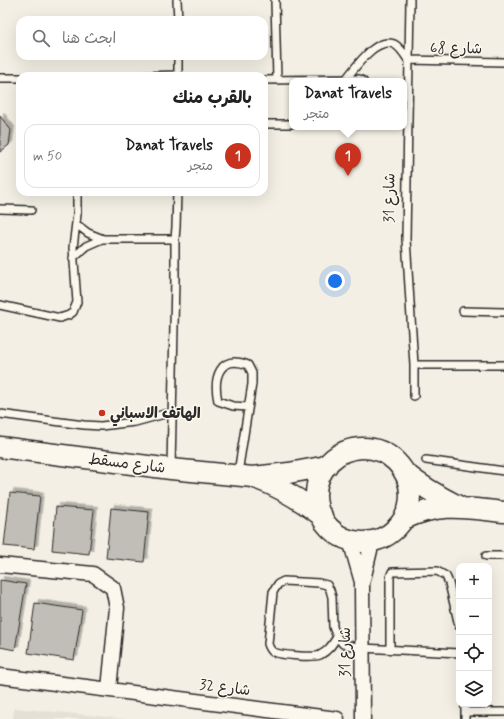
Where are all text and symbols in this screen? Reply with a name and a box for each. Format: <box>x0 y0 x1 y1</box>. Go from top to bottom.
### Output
search box <box>16 16 268 60</box>
icon: search <box>30 27 52 49</box>
text: ابحث هنا <box>62 29 116 49</box>
street label: شارع 68 <box>430 39 482 59</box>
popup <box>289 78 407 130</box>
text: Danat Travels <box>304 84 392 104</box>
text: بالقرب منك <box>173 87 252 109</box>
text: متجر <box>304 106 329 123</box>
text: Danat Travels <box>125 136 213 156</box>
pin: 1 <box>335 143 361 176</box>
text: 50 m <box>33 148 62 165</box>
text: 1 <box>235 148 241 165</box>
text: متجر <box>188 158 213 175</box>
street label: شارع 31 <box>380 173 400 223</box>
your location <box>325 271 345 291</box>
place label: الهاتف الاسباني <box>110 404 201 427</box>
marker: الهاتف الاسباني <box>97 408 107 418</box>
street label: شارع مسقط <box>87 449 166 479</box>
map controls <box>456 563 492 707</box>
button: + <box>456 563 492 599</box>
button: − <box>456 599 492 635</box>
street label: شارع 31 <box>336 627 356 677</box>
button: locate <box>456 635 492 671</box>
button: layers <box>456 671 492 707</box>
street label: شارع 32 <box>198 675 252 701</box>

